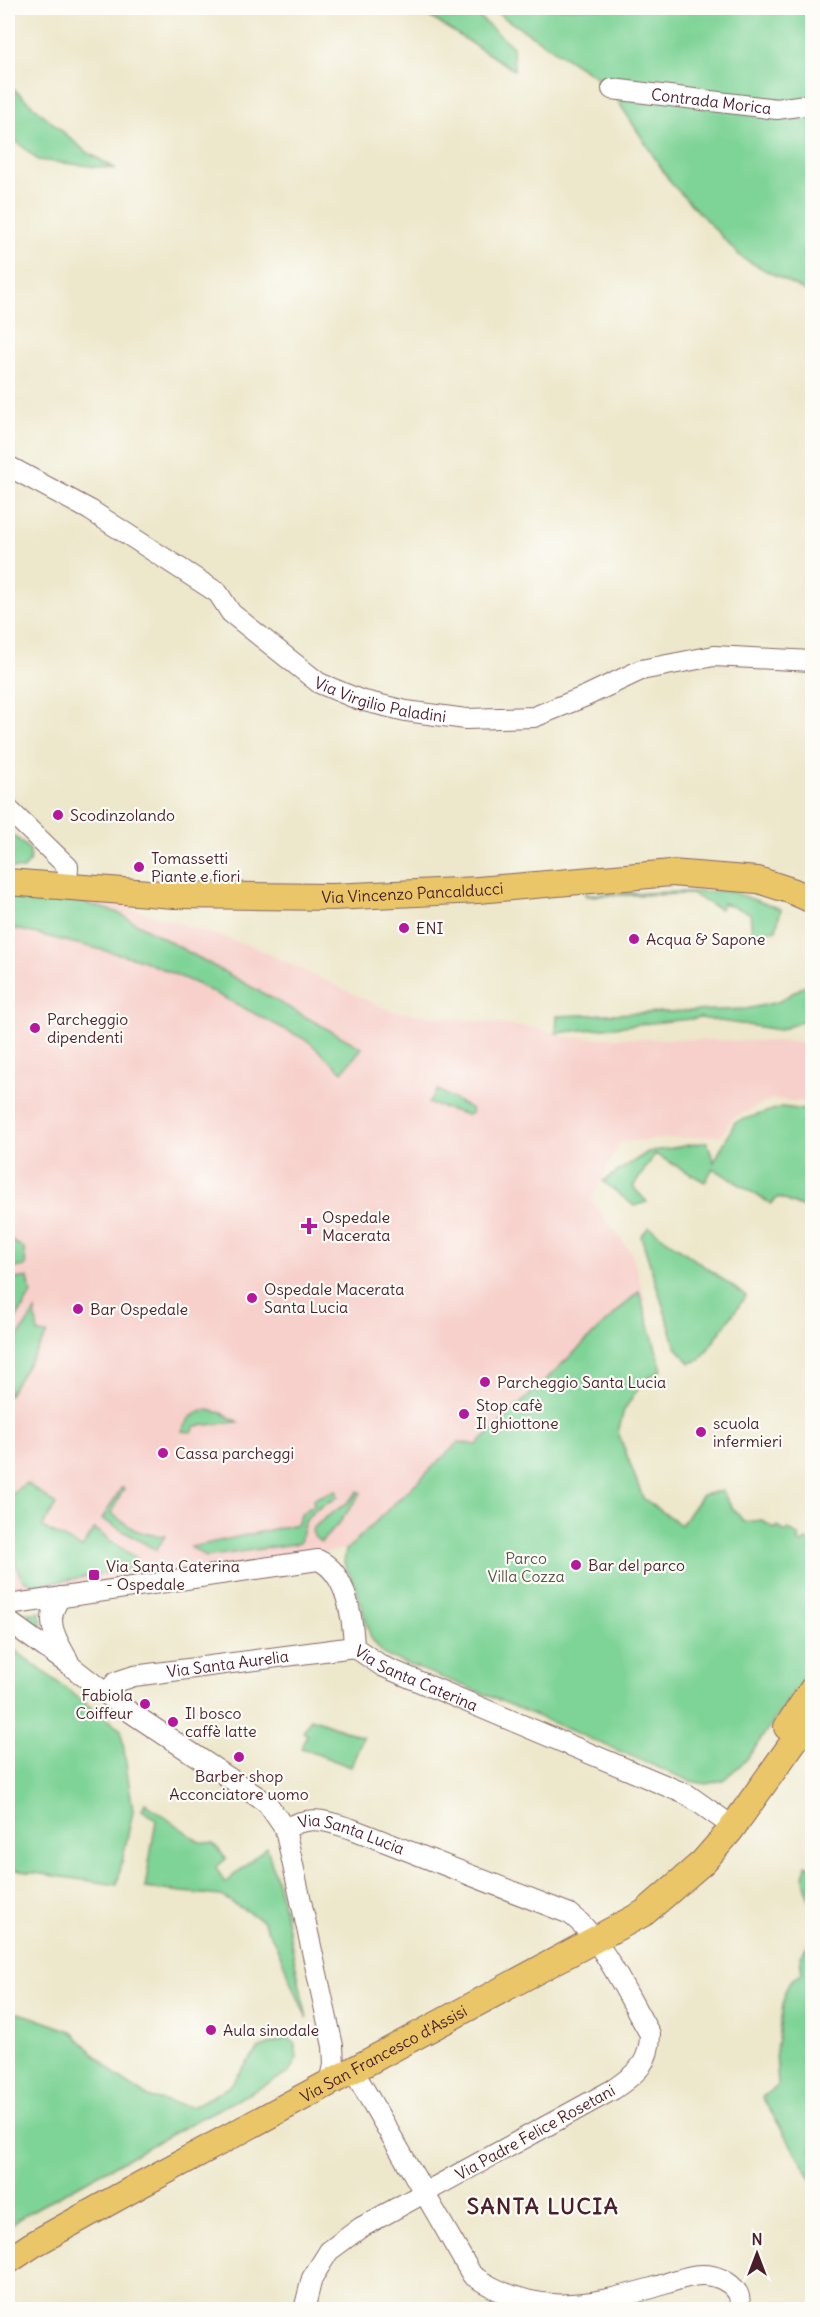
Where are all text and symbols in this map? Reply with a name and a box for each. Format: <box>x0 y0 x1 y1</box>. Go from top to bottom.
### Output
street label: Contrada Morica <box>650 84 772 118</box>
street label: Via Virgilio Paladini <box>312 672 447 726</box>
place label: Scodinzolando <box>70 805 175 825</box>
marker: Scodinzolando <box>51 808 65 822</box>
place label: Tomassetti Piante e fiori <box>151 848 240 886</box>
marker: Tomassetti Piante e fiori <box>132 860 146 874</box>
street label: Via Vincenzo Pancalducci <box>321 878 504 907</box>
place label: ENI <box>416 918 443 938</box>
marker: ENI <box>397 921 411 935</box>
place label: Acqua & Sapone <box>646 929 765 949</box>
marker: Acqua & Sapone <box>627 932 641 946</box>
place label: Parcheggio dipendenti <box>47 1009 128 1047</box>
marker: Parcheggio dipendenti <box>28 1021 42 1035</box>
place label: Ospedale Macerata <box>322 1207 390 1245</box>
marker: Ospedale Macerata <box>300 1217 318 1235</box>
place label: Ospedale Macerata Santa Lucia <box>264 1279 404 1317</box>
marker: Ospedale Macerata Santa Lucia <box>245 1291 259 1305</box>
place label: Bar Ospedale <box>90 1299 188 1319</box>
marker: Bar Ospedale <box>71 1302 85 1316</box>
place label: Parcheggio Santa Lucia <box>497 1372 666 1392</box>
marker: Parcheggio Santa Lucia <box>478 1375 492 1389</box>
place label: Stop cafè Il ghiottone <box>476 1395 559 1433</box>
marker: Stop cafè Il ghiottone <box>457 1407 471 1421</box>
place label: scuola infermieri <box>713 1413 782 1451</box>
marker: scuola infermieri <box>694 1425 708 1439</box>
place label: Cassa parcheggi <box>175 1443 294 1463</box>
marker: Cassa parcheggi <box>156 1446 170 1460</box>
park label: Parco Villa Cozza <box>487 1548 565 1586</box>
place label: Bar del parco <box>588 1555 685 1575</box>
place label: Via Santa Caterina - Ospedale <box>106 1556 240 1594</box>
marker: Bar del parco <box>569 1558 583 1572</box>
marker: Via Santa Caterina - Ospedale <box>87 1568 101 1582</box>
street label: Via Santa Caterina <box>351 1640 481 1715</box>
street label: Via Santa Aurelia <box>165 1646 290 1682</box>
place label: Fabiola Coiffeur <box>75 1685 133 1723</box>
marker: Fabiola Coiffeur <box>138 1697 152 1711</box>
place label: Il bosco caffè latte <box>185 1703 257 1741</box>
marker: Il bosco caffè latte <box>166 1715 180 1729</box>
marker: Barber shop Acconciatore uomo <box>232 1750 246 1764</box>
place label: Barber shop Acconciatore uomo <box>169 1766 309 1804</box>
street label: Via Santa Lucia <box>296 1810 407 1858</box>
street label: Via San Francesco d'Assisi <box>297 2001 470 2107</box>
place label: Aula sinodale <box>223 2020 319 2040</box>
marker: Aula sinodale <box>204 2023 218 2037</box>
street label: Via Padre Felice Rosetani <box>452 2080 618 2184</box>
district label: SANTA LUCIA <box>467 2192 619 2220</box>
north arrow <box>727 2224 787 2284</box>
text: N <box>751 2229 763 2249</box>

